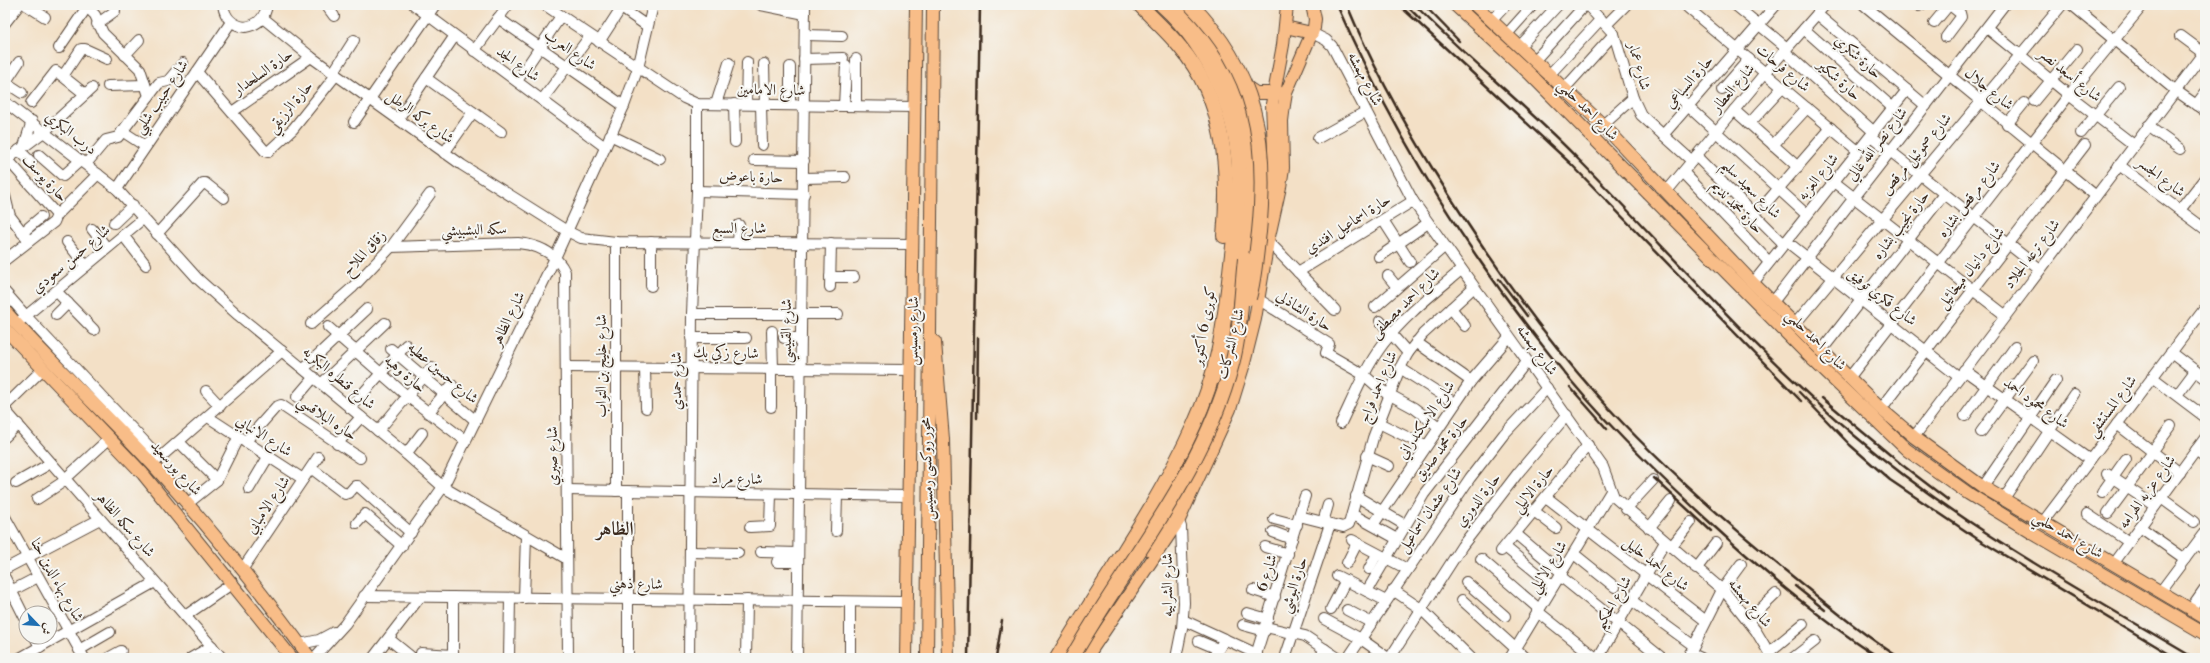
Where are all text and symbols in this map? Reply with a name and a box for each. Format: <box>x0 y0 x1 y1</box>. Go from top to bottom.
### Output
street label: شارع العرب <box>538 25 600 77</box>
street label: حارة شكري <box>1829 31 1886 85</box>
street label: شارع عمار <box>1620 38 1655 93</box>
street label: شارع فرحات <box>1750 40 1814 99</box>
street label: شارع أسعد نصر <box>2031 41 2107 109</box>
street label: شارع الجد <box>491 42 543 88</box>
street label: حارة السلحدار <box>228 44 297 101</box>
street label: شارع مهمشه <box>1341 49 1387 111</box>
street label: حارة السباعي <box>1661 51 1719 114</box>
street label: حارة شكير <box>1812 54 1865 105</box>
street label: شارع حبيب شلبي <box>129 56 196 140</box>
street label: شارع العطار <box>1706 60 1761 120</box>
street label: شارع جلال <box>1959 63 2017 117</box>
street label: شارع احمد حلمي <box>1551 76 1622 147</box>
street label: حارة الرزيقي <box>263 77 320 140</box>
street label: شارع الامامين <box>737 80 805 103</box>
street label: شارع بركه الرطل <box>381 86 458 150</box>
street label: شارع نصر الله غالي <box>1840 101 1914 187</box>
street label: درب البكري <box>40 107 101 161</box>
street label: شارع صموئيل مرقص <box>1876 109 1958 201</box>
street label: شارع العزبه <box>1793 149 1845 206</box>
street label: حارة يوسف <box>18 150 72 206</box>
street label: شارع الجسر <box>2130 151 2189 204</box>
street label: شارع سعيد سليم <box>1714 155 1785 226</box>
street label: شارع مرقص بشاره <box>1933 157 2007 243</box>
street label: حارة باعوض <box>719 166 783 188</box>
street label: حارة محمد نديم <box>1705 176 1767 240</box>
street label: حارة نجيب بشاره <box>1868 187 1934 263</box>
street label: حارة اسماعيل افندي <box>1302 190 1396 260</box>
street label: شارع ترعه الجلاد <box>2000 215 2067 295</box>
street label: سكه البشبيشي <box>441 219 507 245</box>
street label: شارع السبع <box>712 219 766 242</box>
street label: شارع حسن سعودي <box>28 220 116 300</box>
street label: شارع دانيال ميخائيل <box>1933 223 2011 315</box>
street label: زقاق الملاح <box>338 226 392 282</box>
street label: شارع احمد مصطفى <box>1366 264 1446 344</box>
street label: شارع فكري توفيق <box>1842 264 1921 332</box>
street label: كوبرى 6 أكتوبر <box>1185 284 1220 369</box>
street label: حارة الشاذلي <box>1272 286 1335 338</box>
street label: شارع الظاهر <box>486 288 532 353</box>
street label: شارع رمسيس <box>903 296 926 366</box>
street label: شارع القبيسي <box>777 299 800 363</box>
street label: شارع احمد حلمي <box>1779 306 1850 377</box>
street label: شارع الشركات <box>1213 307 1252 382</box>
street label: شارع خليج بن التواب <box>592 314 615 418</box>
street label: شارع مهمشه <box>1510 321 1562 381</box>
street label: شارع حسين عطيه <box>402 338 482 410</box>
street label: شارع قنطره البكريه <box>297 342 379 416</box>
street label: شارع زكي بك <box>693 342 759 366</box>
street label: شارع احمد فراج <box>1354 348 1404 427</box>
street label: حارة وهبه <box>380 351 430 397</box>
street label: شارع حمدي <box>667 352 689 410</box>
street label: شارع المستشفي <box>2083 372 2144 443</box>
street label: شارع محمود احمد <box>1998 373 2072 436</box>
street label: شارع الاسكندراني <box>1393 377 1462 464</box>
street label: حاره البلاقسي <box>291 391 361 448</box>
street label: شارع الانبابي <box>231 411 296 464</box>
street label: حارة محمد صديق <box>1410 412 1472 484</box>
street label: محور روكسى رمسيس <box>916 417 939 521</box>
street label: شارع صبري <box>543 426 565 486</box>
street label: شارع بورسعيد <box>144 436 206 502</box>
street label: شارع عزبه الهرامه <box>2114 451 2183 534</box>
street label: حارة الاليلي <box>1508 461 1561 519</box>
street label: شارع عثمان اسماعيل <box>1394 464 1469 558</box>
street label: شارع مراد <box>711 469 763 492</box>
street label: حارة الدوري <box>1451 469 1507 532</box>
street label: شارع الامبابي <box>242 472 297 539</box>
street label: شارع سكه الظاهر <box>87 485 159 563</box>
street label: شارع احمد حلمي <box>2027 507 2107 566</box>
district label: الظاهر <box>594 517 634 541</box>
street label: شارع احمد خليل <box>1617 532 1693 598</box>
street label: شارع بهاء الدين حنا <box>24 535 88 627</box>
street label: شارع الاليلي <box>1525 537 1575 599</box>
street label: شارع 6 <box>1252 552 1285 595</box>
street label: شارع الشرابيه <box>1158 553 1180 617</box>
street label: حارة البوشي <box>1276 554 1316 617</box>
street label: شارع الحكيم <box>1590 573 1640 636</box>
street label: شارع ذهني <box>609 574 663 598</box>
street label: شارع مهمشه <box>1722 575 1776 633</box>
north arrow <box>18 605 58 645</box>
text: ش <box>37 621 55 637</box>

